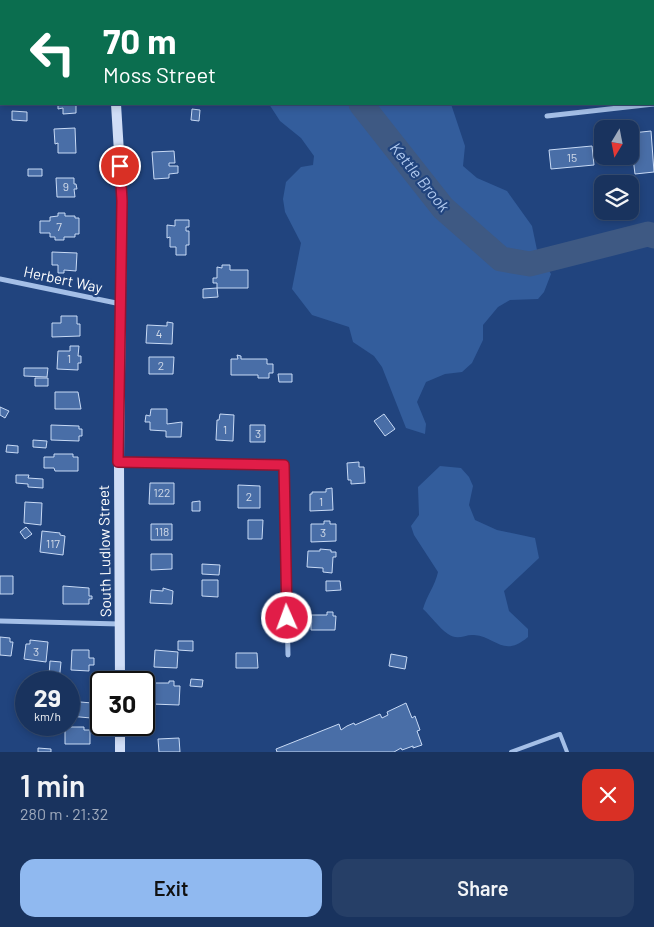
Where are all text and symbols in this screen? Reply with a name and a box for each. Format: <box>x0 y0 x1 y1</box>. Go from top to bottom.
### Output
text: 70 m <box>103 19 177 61</box>
icon: left <box>20 20 85 85</box>
text: Moss Street <box>103 61 216 87</box>
north arrow <box>594 120 639 165</box>
map controls <box>594 120 639 220</box>
water label: Kettle Brook <box>387 138 454 215</box>
pin <box>99 145 141 187</box>
house number: 15 <box>567 150 577 164</box>
icon: arrive <box>106 152 134 180</box>
button: layers <box>594 175 639 220</box>
house number: 9 <box>63 179 69 193</box>
house number: 7 <box>56 219 62 233</box>
street label: Herbert Way <box>22 262 104 296</box>
house number: 4 <box>156 326 162 340</box>
house number: 1 <box>67 351 71 365</box>
house number: 2 <box>158 358 164 372</box>
house number: 1 <box>223 422 227 436</box>
house number: 3 <box>255 426 261 440</box>
street label: South Ludlow Street <box>94 485 114 617</box>
house number: 122 <box>153 485 171 499</box>
house number: 2 <box>246 489 252 503</box>
house number: 1 <box>319 494 323 508</box>
house number: 118 <box>155 524 169 538</box>
house number: 3 <box>320 525 326 539</box>
house number: 117 <box>46 536 60 550</box>
position arrow <box>260 591 312 643</box>
house number: 3 <box>33 644 39 658</box>
speed limit sign: 30 <box>90 671 155 736</box>
text: 29 <box>34 682 61 712</box>
text: km/h <box>34 709 61 723</box>
text: 1 min <box>20 767 85 803</box>
button: close <box>582 769 634 821</box>
text: 280 m · 21:32 <box>20 804 108 823</box>
button: Exit <box>20 859 322 917</box>
button: Share <box>332 859 634 917</box>

